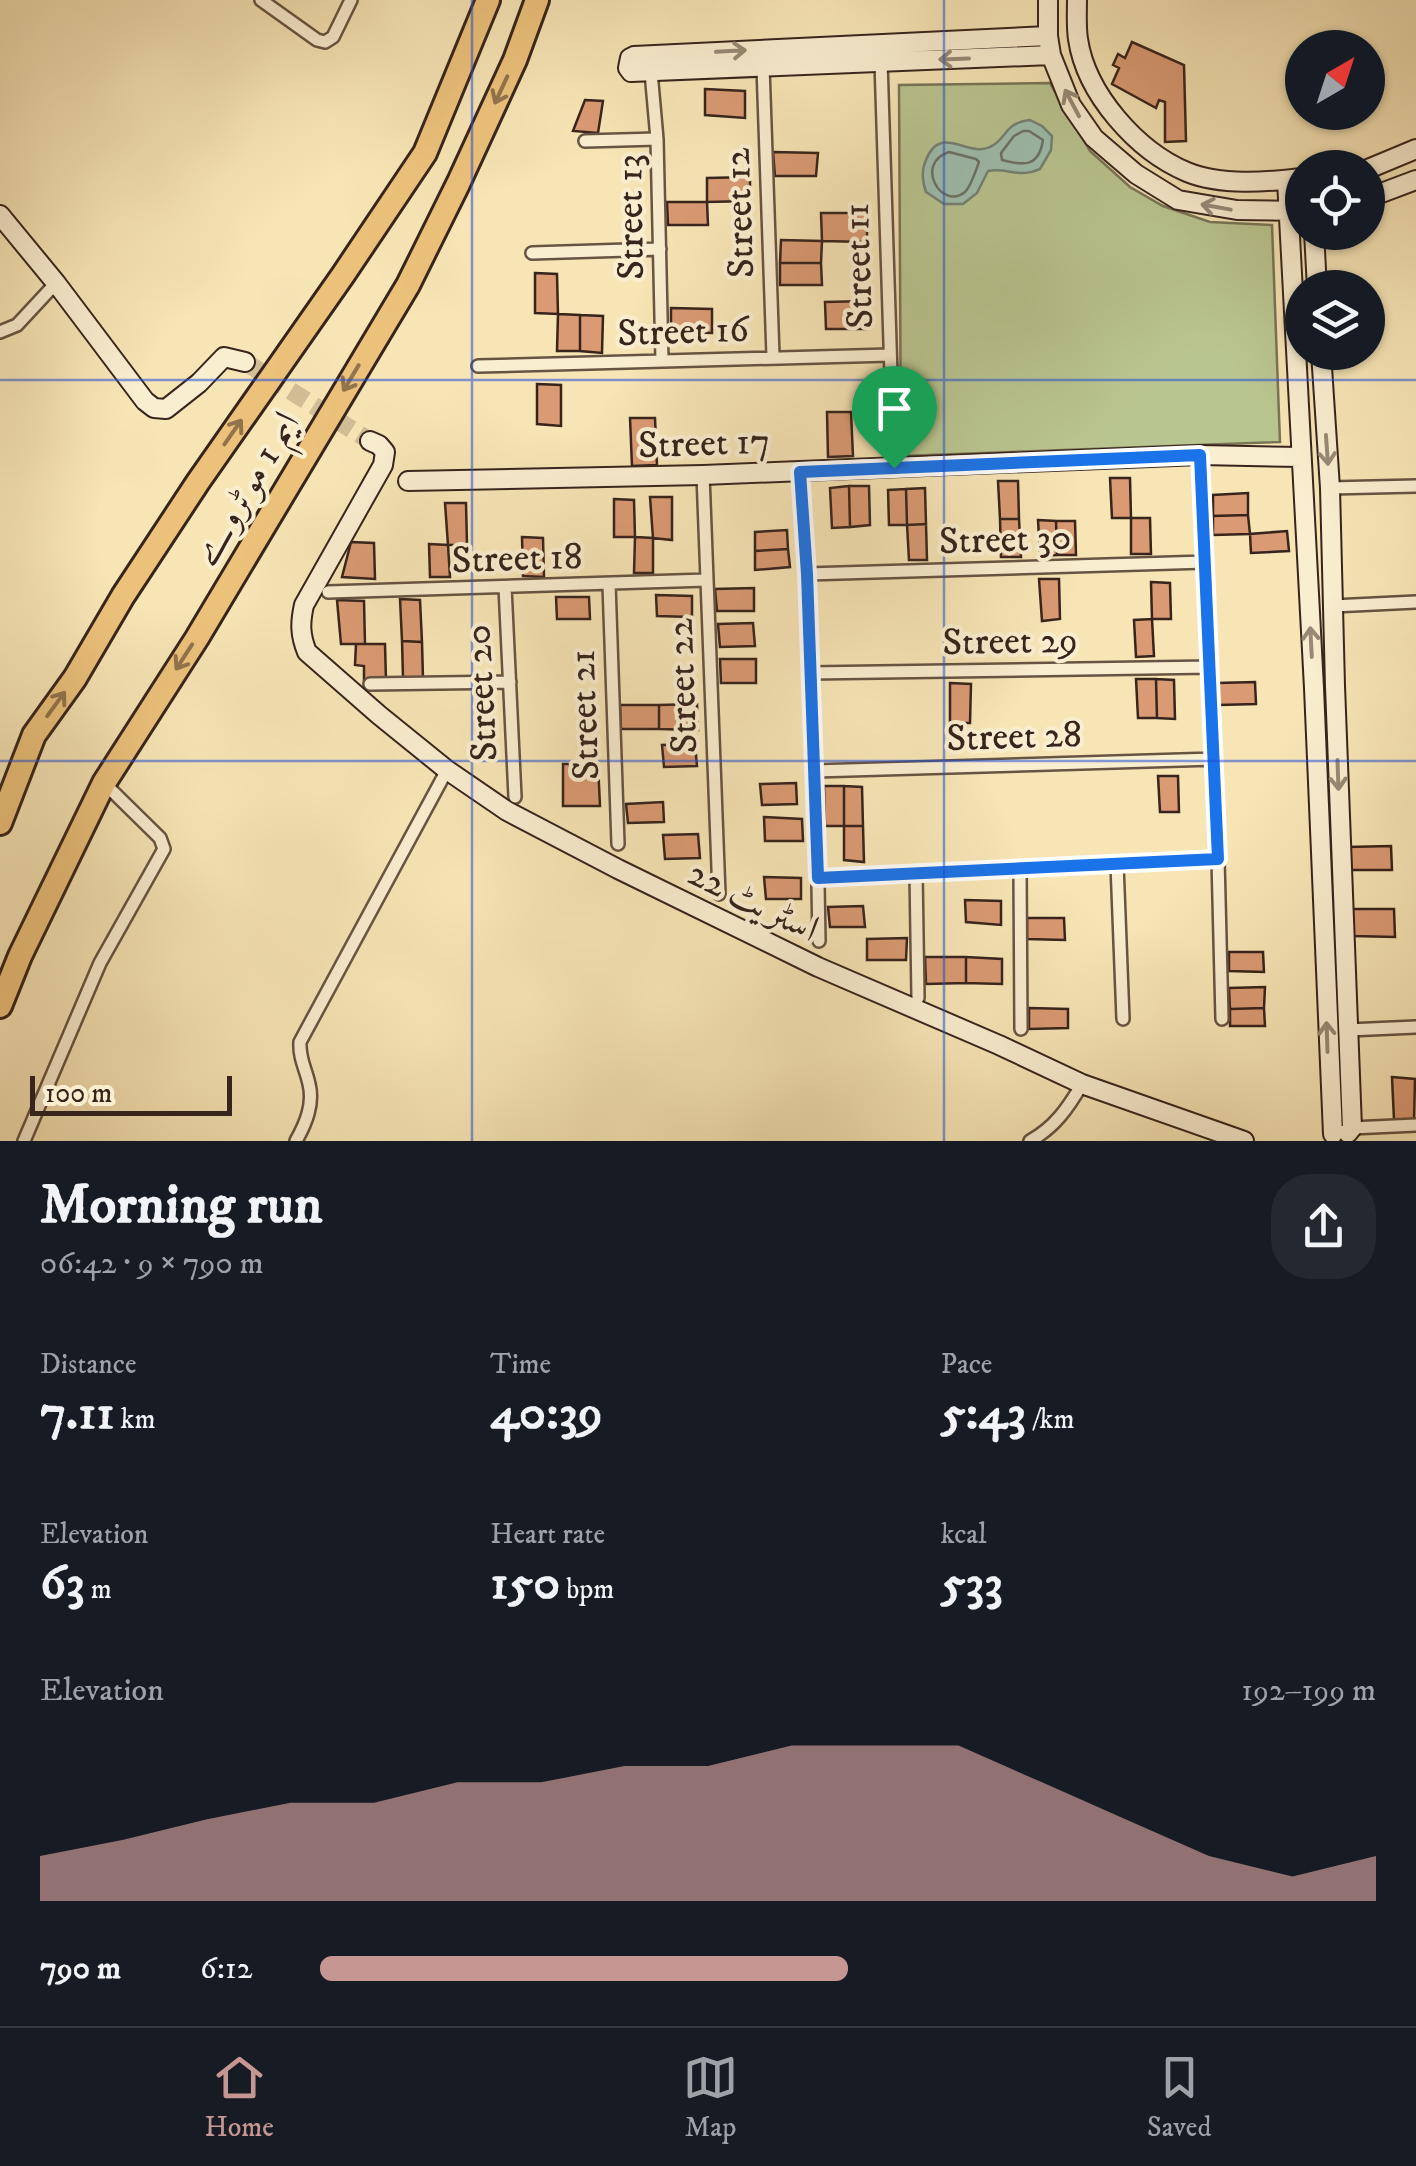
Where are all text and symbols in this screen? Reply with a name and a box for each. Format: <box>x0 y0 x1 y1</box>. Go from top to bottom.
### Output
north arrow <box>1285 30 1385 130</box>
map controls <box>1285 30 1385 370</box>
one-way arrow <box>715 41 747 60</box>
one-way arrow <box>938 50 970 69</box>
one-way arrow <box>491 74 509 105</box>
one-way arrow <box>1062 89 1081 118</box>
street label: Street 12 <box>714 146 766 279</box>
button: locate <box>1285 150 1385 250</box>
street label: Street 13 <box>606 153 656 280</box>
one-way arrow <box>1200 197 1232 216</box>
street label: Street 11 <box>833 202 885 330</box>
button: layers <box>1285 270 1385 370</box>
street label: Street 16 <box>616 306 751 358</box>
one-way arrow <box>341 363 361 392</box>
pin <box>852 366 937 469</box>
icon: arrive <box>867 381 922 436</box>
street label: ایم 1 موٹروے <box>182 403 317 579</box>
one-way arrow <box>222 418 243 446</box>
street label: Street 17 <box>637 418 771 470</box>
one-way arrow <box>1318 433 1337 465</box>
street label: Street 30 <box>938 514 1072 566</box>
street label: Street 18 <box>451 533 583 585</box>
street label: Street 22 <box>657 617 709 754</box>
street label: Street 29 <box>942 617 1078 667</box>
street label: Street 20 <box>454 623 510 763</box>
one-way arrow <box>1301 627 1320 659</box>
one-way arrow <box>174 643 195 671</box>
street label: Street 21 <box>559 649 611 781</box>
one-way arrow <box>45 691 66 718</box>
street label: Street 28 <box>945 711 1083 763</box>
one-way arrow <box>1329 758 1348 790</box>
street label: اسٹریٹ 22 <box>680 850 827 954</box>
one-way arrow <box>1318 1021 1337 1053</box>
scale bar <box>30 1071 232 1116</box>
text: 100 m <box>45 1076 112 1111</box>
text: Morning run <box>40 1172 322 1241</box>
button: share <box>1271 1174 1376 1279</box>
text: 06:42 · 9 × 790 m <box>40 1244 264 1284</box>
text: Distance <box>40 1347 136 1382</box>
text: Time <box>490 1347 551 1382</box>
text: Pace <box>941 1347 992 1382</box>
text: 7.11 <box>40 1382 115 1445</box>
text: 40:39 <box>490 1382 603 1445</box>
text: 5:43 <box>941 1382 1026 1445</box>
text: km <box>115 1402 156 1437</box>
text: /km <box>1026 1402 1075 1437</box>
text: Elevation <box>40 1517 148 1552</box>
text: Heart rate <box>490 1517 605 1552</box>
text: kcal <box>941 1517 987 1552</box>
text: 63 <box>40 1552 85 1615</box>
text: 150 <box>490 1552 560 1615</box>
text: 533 <box>941 1552 1003 1615</box>
text: m <box>85 1572 112 1607</box>
text: bpm <box>560 1572 614 1607</box>
text: Elevation <box>40 1671 164 1711</box>
text: 192–199 m <box>1241 1671 1376 1711</box>
text: 790 m <box>40 1949 121 1989</box>
text: 6:12 <box>200 1949 252 1989</box>
tab: Home <box>205 2050 274 2145</box>
tab: Map <box>683 2050 738 2145</box>
tab: Saved <box>1147 2050 1211 2145</box>

